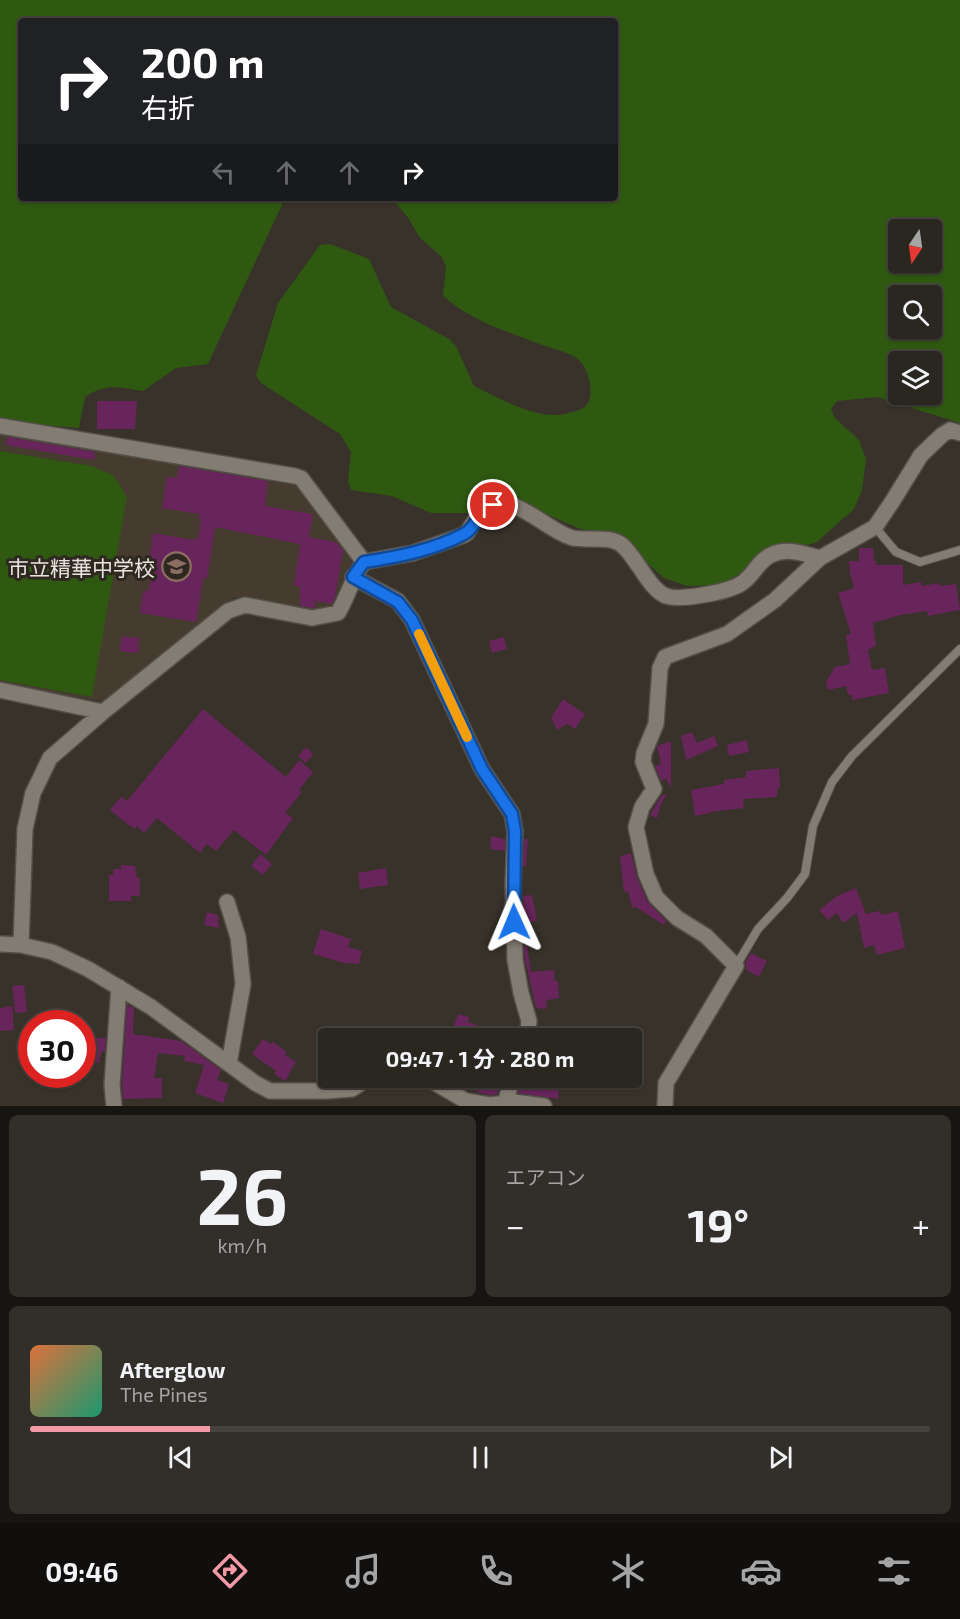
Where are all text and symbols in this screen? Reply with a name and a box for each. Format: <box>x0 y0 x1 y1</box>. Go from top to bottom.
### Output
text: 200 m <box>141 36 264 86</box>
icon: right <box>42 42 120 120</box>
text: 右折 <box>141 91 195 123</box>
icon: left <box>207 156 240 189</box>
icon: ahead <box>270 156 303 189</box>
icon: ahead <box>333 156 366 189</box>
icon: right <box>396 156 429 189</box>
north arrow <box>888 219 942 273</box>
map controls <box>888 219 942 405</box>
button: search <box>888 285 942 339</box>
button: layers <box>888 351 942 405</box>
pin <box>467 479 518 530</box>
icon: arrive <box>476 488 509 521</box>
school or university icon: 市立精華中学校 <box>160 551 192 583</box>
place label: 市立精華中学校 <box>8 555 155 580</box>
position arrow <box>482 890 546 954</box>
speed limit sign: 30 <box>18 1010 96 1088</box>
text: 09:47 · 1 分 · 280 m <box>386 1045 574 1071</box>
text: 26 <box>197 1147 288 1241</box>
text: エアコン <box>506 1165 586 1189</box>
text: 19° <box>688 1197 749 1251</box>
text: − <box>506 1205 525 1245</box>
text: + <box>912 1205 930 1245</box>
text: km/h <box>217 1233 267 1257</box>
text: Afterglow <box>120 1356 225 1382</box>
text: The Pines <box>120 1382 208 1406</box>
icon: previous <box>164 1441 197 1474</box>
icon: pause <box>464 1441 497 1474</box>
icon: next <box>764 1441 797 1474</box>
icon: directions <box>209 1550 251 1592</box>
icon: music <box>342 1550 384 1592</box>
icon: phone <box>475 1550 517 1592</box>
icon: climate <box>607 1550 649 1592</box>
icon: car <box>740 1550 782 1592</box>
icon: filters <box>873 1550 915 1592</box>
text: 09:46 <box>45 1555 118 1587</box>

